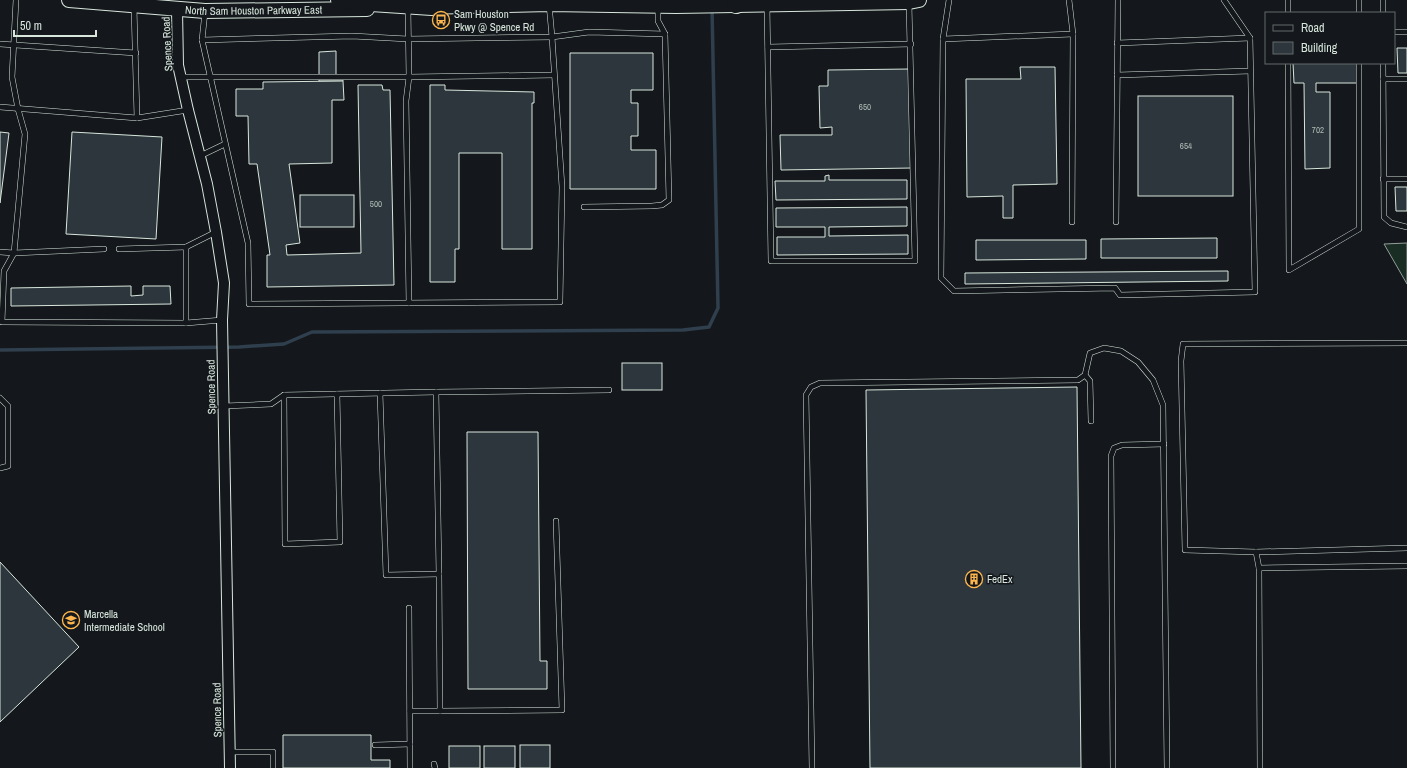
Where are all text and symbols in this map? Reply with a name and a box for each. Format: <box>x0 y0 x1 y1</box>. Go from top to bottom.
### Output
street label: North Sam Houston Parkway East <box>184 2 323 18</box>
place label: Sam Houston Pkwy @ Spence Rd <box>454 7 534 34</box>
bus stop icon: Sam Houston Pkwy @ Spence Rd <box>431 10 451 30</box>
scale bar <box>14 12 96 38</box>
legend <box>1265 12 1395 64</box>
street label: Spence Road <box>159 16 175 72</box>
text: 50 m <box>20 18 42 34</box>
text: Road <box>1301 20 1325 36</box>
text: Building <box>1301 40 1338 56</box>
house number: 650 <box>859 101 871 113</box>
house number: 702 <box>1312 124 1324 136</box>
house number: 654 <box>1180 140 1192 152</box>
house number: 500 <box>370 198 382 210</box>
street label: Spence Road <box>204 360 218 414</box>
building icon: FedEx <box>964 569 984 589</box>
place label: FedEx <box>987 572 1013 586</box>
place label: Marcella Intermediate School <box>84 607 165 634</box>
school or university icon: Marcella Intermediate School <box>61 610 81 630</box>
street label: Spence Road <box>210 683 224 737</box>

